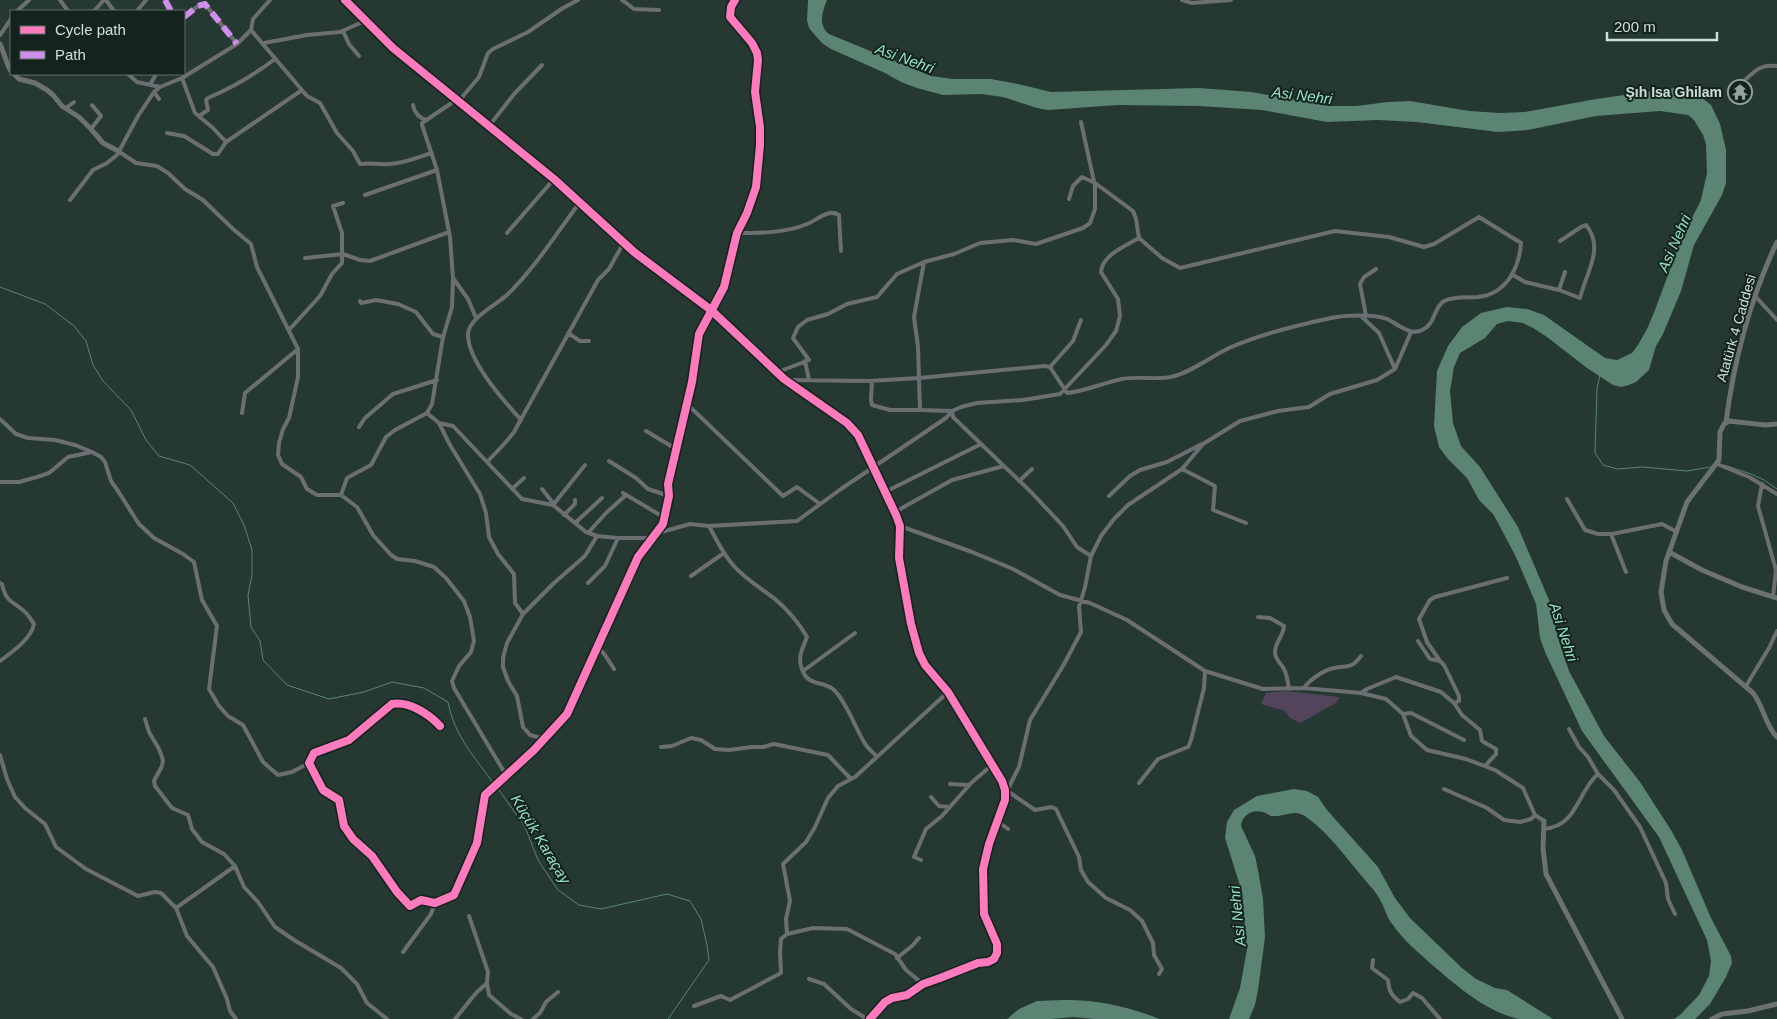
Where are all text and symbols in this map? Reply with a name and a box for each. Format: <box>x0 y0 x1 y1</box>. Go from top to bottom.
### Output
legend <box>10 10 185 75</box>
scale bar <box>1607 10 1717 42</box>
text: 200 m <box>1614 18 1656 35</box>
text: Cycle path <box>55 21 126 38</box>
water label: Asi Nehri <box>873 39 937 77</box>
text: Path <box>55 46 86 63</box>
temple icon: Şıh Isa Ghilam <box>1727 79 1753 105</box>
water label: Asi Nehri <box>1270 83 1334 107</box>
place label: Şıh Isa Ghilam <box>1626 84 1722 100</box>
water label: Asi Nehri <box>1653 211 1694 275</box>
street label: Atatürk 4 Caddesi <box>1713 272 1759 384</box>
water label: Asi Nehri <box>1546 599 1582 664</box>
water label: Küçük Karaçay <box>508 791 575 888</box>
water label: Asi Nehri <box>1225 884 1249 948</box>

